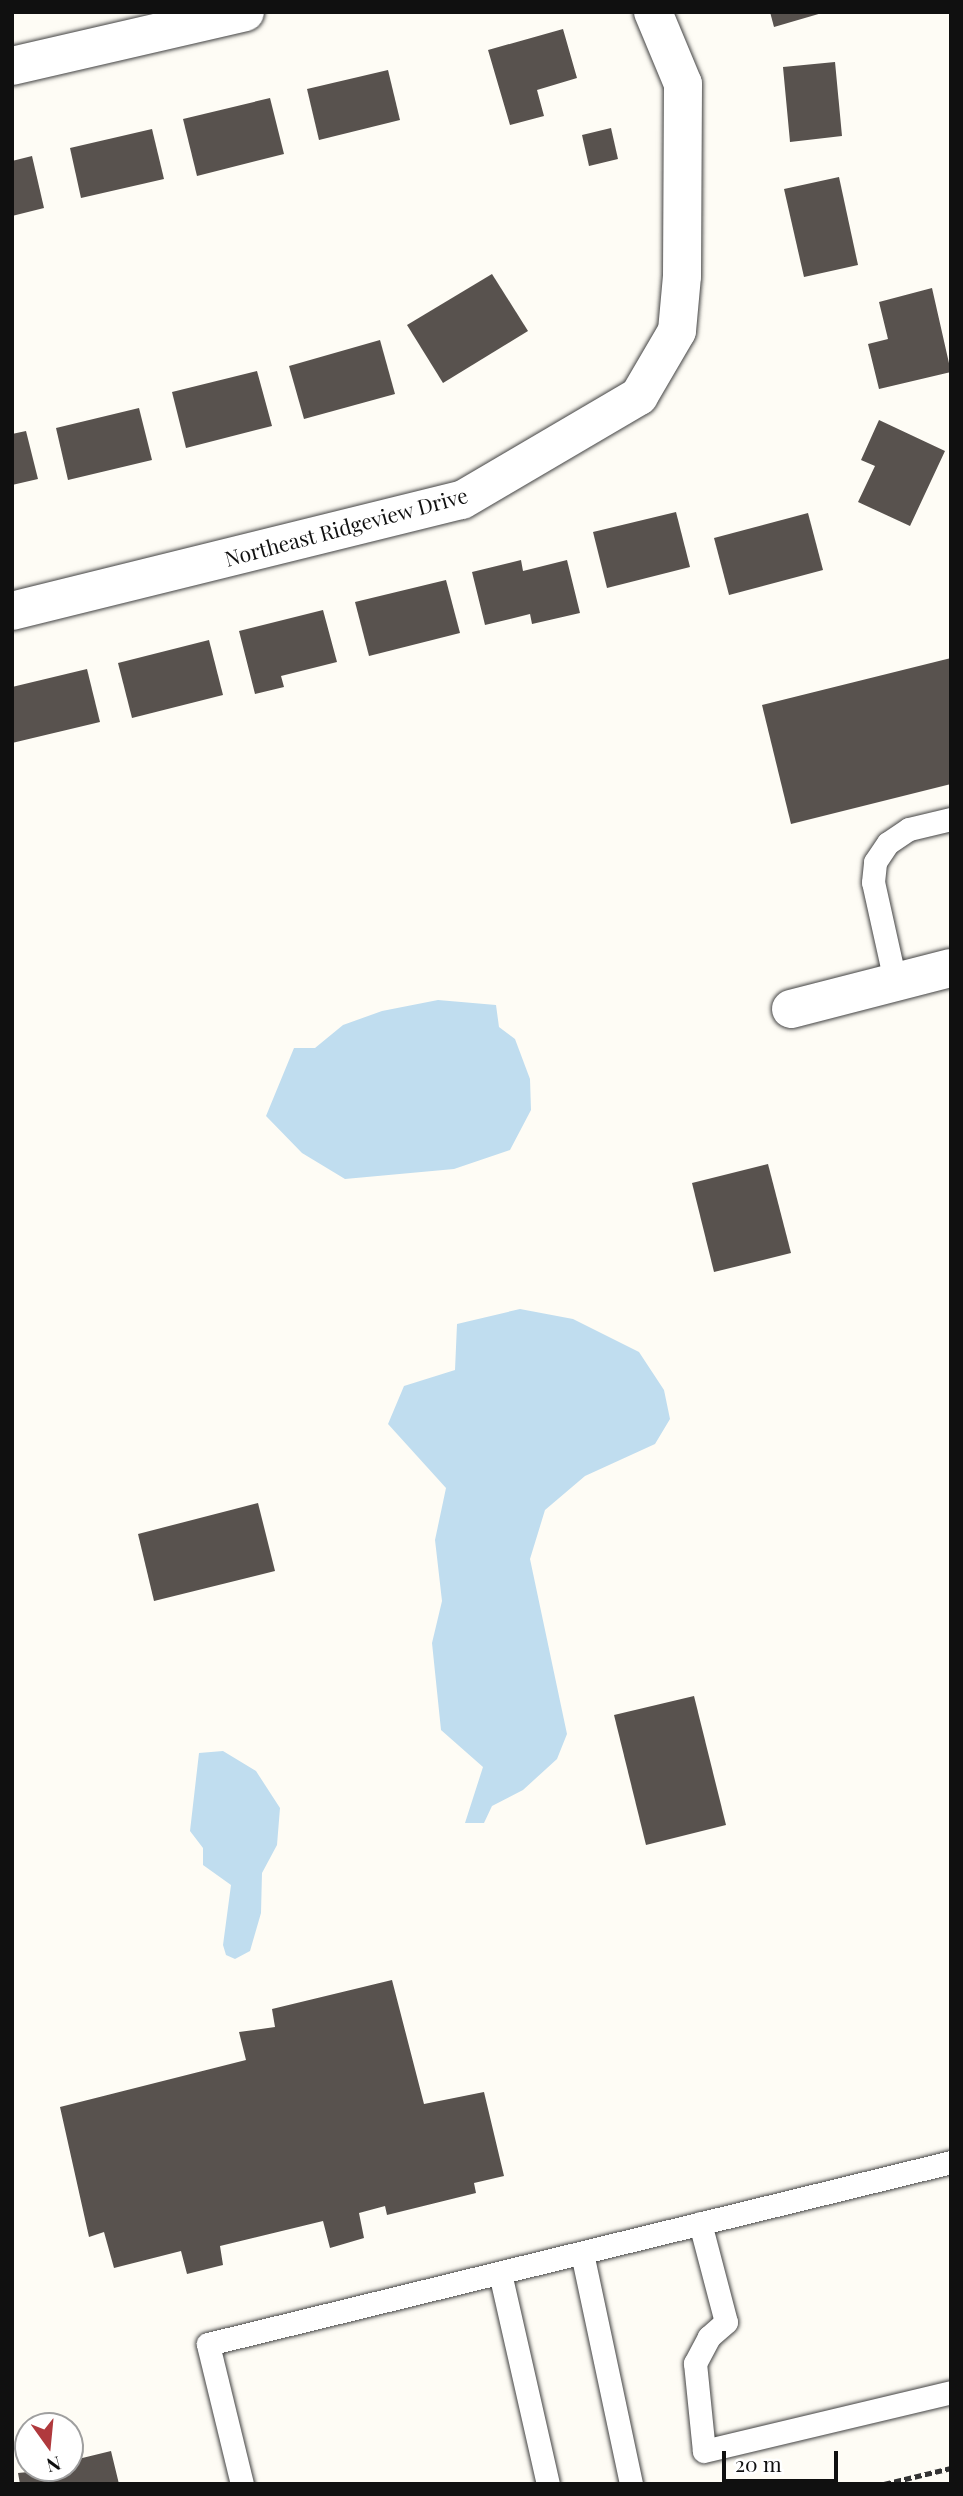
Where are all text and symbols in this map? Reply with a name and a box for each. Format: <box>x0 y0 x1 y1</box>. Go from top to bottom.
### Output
street label: Northeast Ridgeview Drive <box>221 481 471 571</box>
north arrow <box>14 2412 84 2482</box>
scale bar <box>725 2436 841 2480</box>
text: 20 m <box>735 2449 782 2477</box>
text: N <box>44 2451 64 2480</box>

